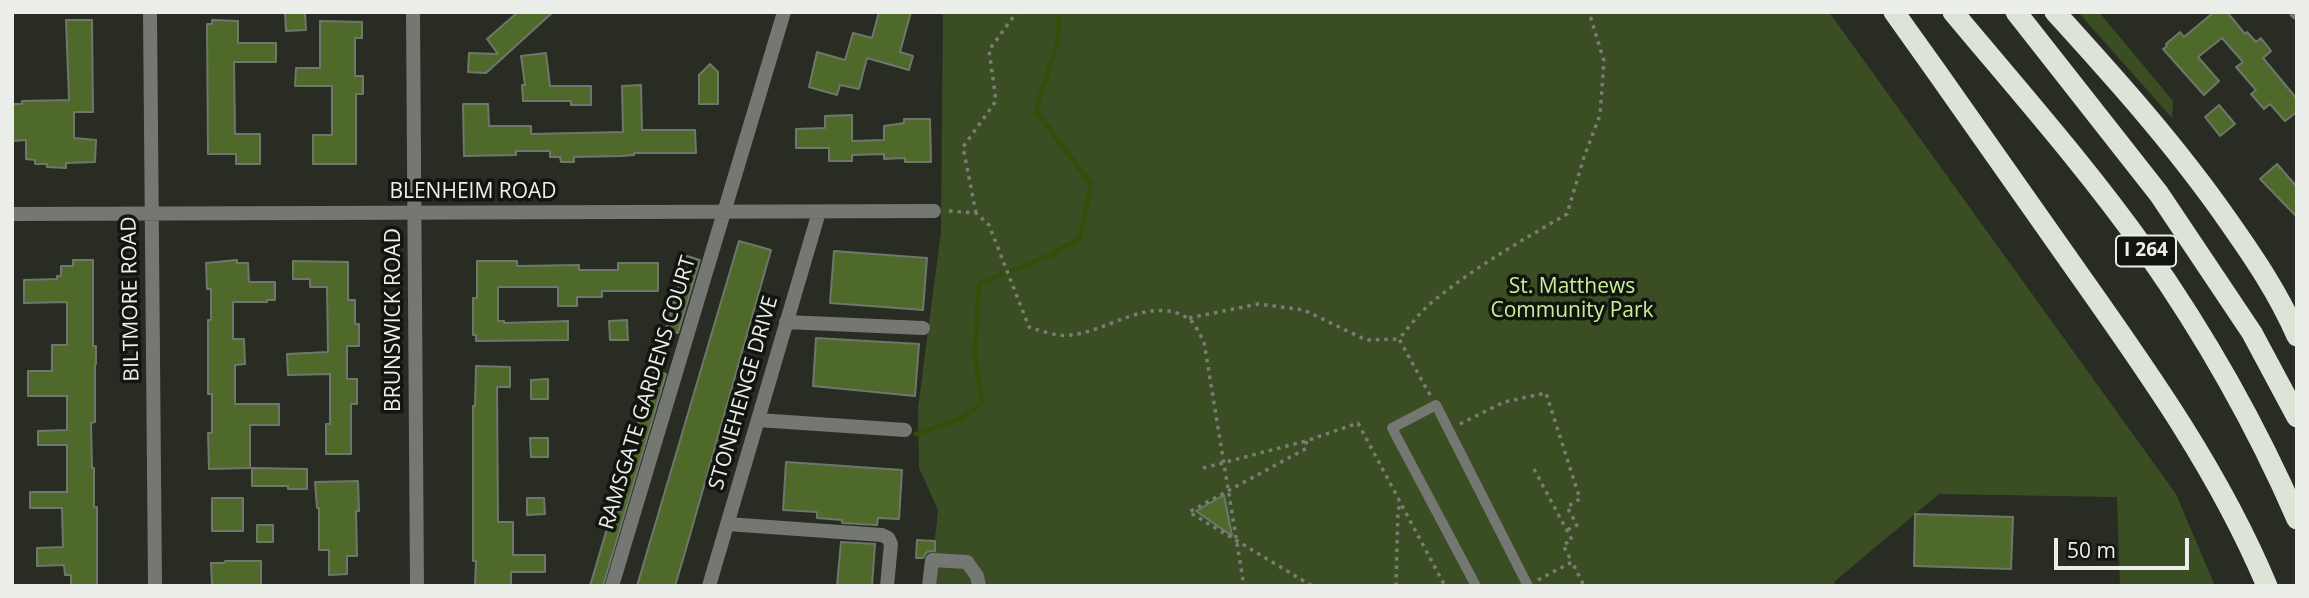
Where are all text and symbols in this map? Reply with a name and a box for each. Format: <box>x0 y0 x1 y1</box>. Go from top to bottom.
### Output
street label: BLENHEIM ROAD <box>389 179 557 205</box>
street label: BILTMORE ROAD <box>117 216 145 382</box>
street label: BRUNSWICK ROAD <box>381 228 407 412</box>
road number: I 264 <box>2116 235 2176 266</box>
street label: RAMSGATE GARDENS COURT <box>594 253 702 533</box>
park label: St. Matthews Community Park <box>1490 274 1654 324</box>
street label: STONEHENGE DRIVE <box>704 293 784 493</box>
scale bar <box>2057 524 2192 568</box>
text: 50 m <box>2067 536 2116 564</box>

